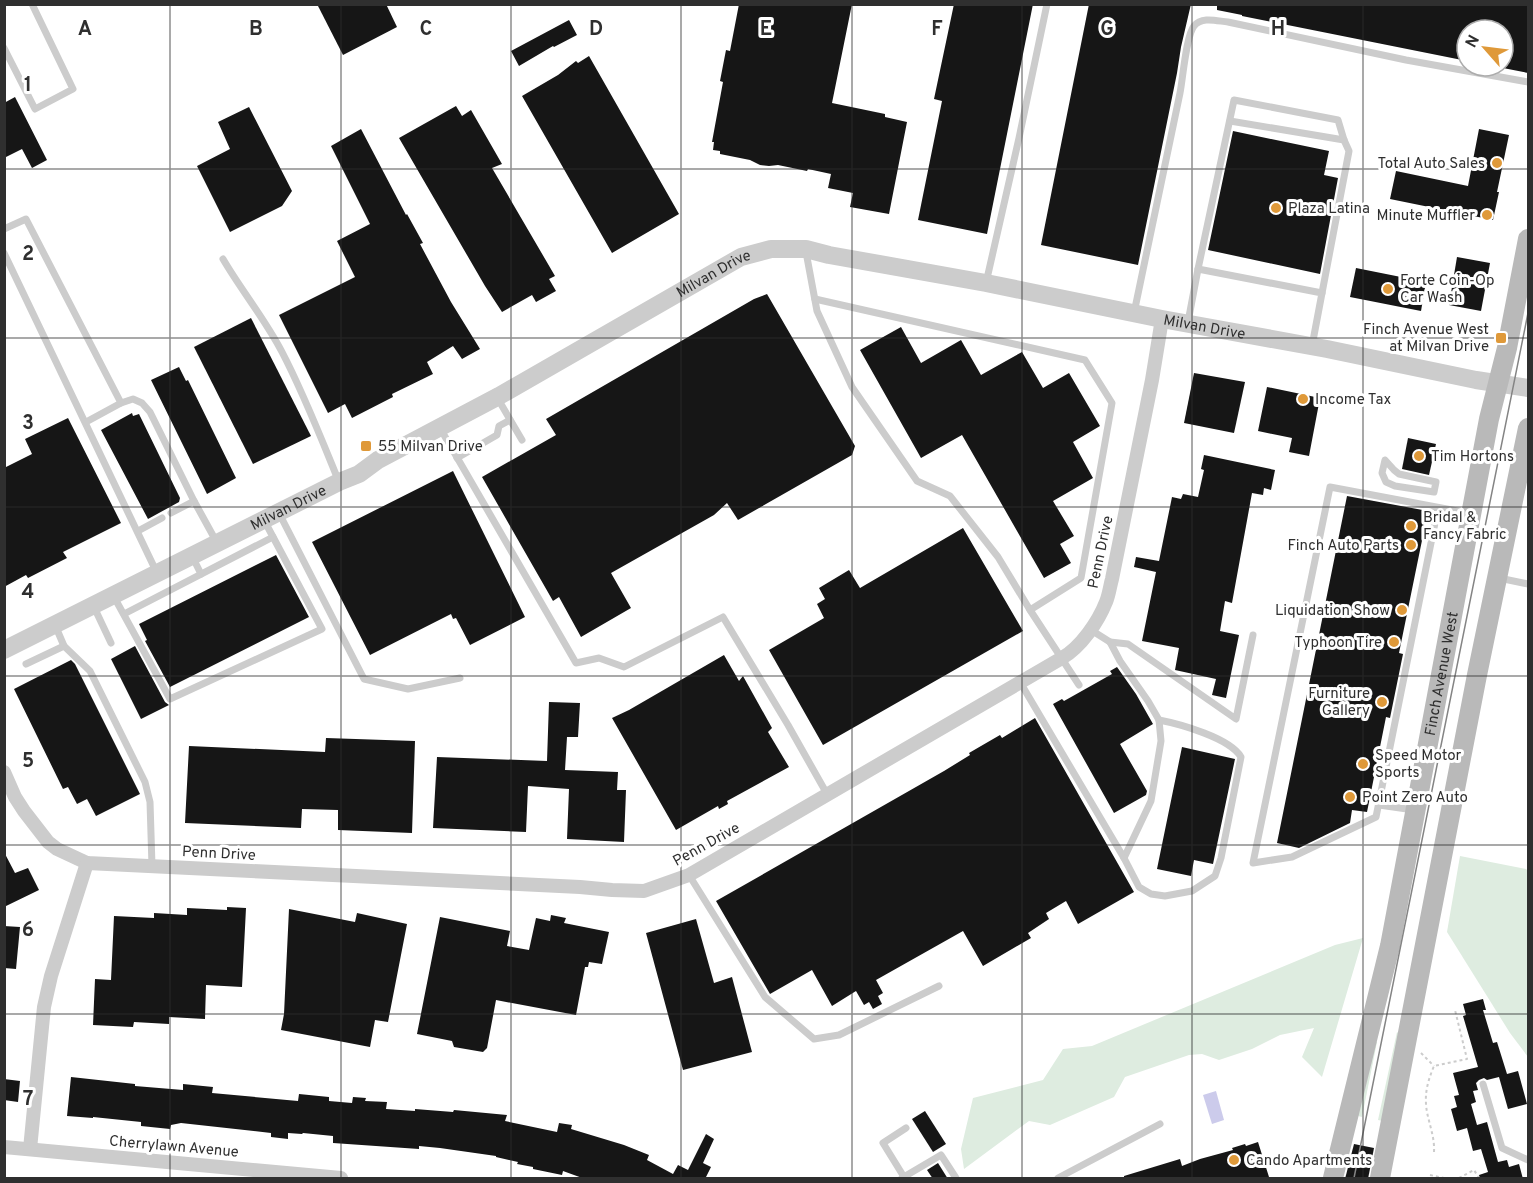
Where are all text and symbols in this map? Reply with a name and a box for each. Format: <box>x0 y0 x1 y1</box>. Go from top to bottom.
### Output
text: A <box>78 17 92 43</box>
text: B <box>249 17 263 43</box>
text: C <box>420 17 432 43</box>
text: D <box>589 17 603 43</box>
text: E <box>760 17 772 43</box>
text: F <box>931 17 943 43</box>
text: G <box>1100 17 1114 43</box>
text: H <box>1271 17 1285 43</box>
north arrow <box>1455 18 1515 78</box>
text: N <box>1462 32 1485 52</box>
text: 1 <box>24 73 32 99</box>
place label: Total Auto Sales <box>1377 155 1485 174</box>
marker: Total Auto Sales <box>1490 156 1504 170</box>
place label: Plaza Latina <box>1288 200 1370 219</box>
marker: Plaza Latina <box>1269 201 1283 215</box>
place label: Minute Muffler <box>1377 207 1475 226</box>
marker: Minute Muffler <box>1480 208 1494 222</box>
text: 2 <box>22 242 34 268</box>
street label: Milvan Drive <box>673 247 753 303</box>
place label: Forte Coin-Op Car Wash <box>1400 272 1495 308</box>
marker: Forte Coin-Op Car Wash <box>1381 282 1395 296</box>
street label: Milvan Drive <box>1162 311 1247 345</box>
place label: Finch Avenue West at Milvan Drive <box>1363 321 1489 357</box>
marker: Finch Avenue West at Milvan Drive <box>1494 331 1508 345</box>
place label: Income Tax <box>1315 391 1392 410</box>
marker: Income Tax <box>1296 392 1310 406</box>
text: 3 <box>22 411 34 437</box>
place label: 55 Milvan Drive <box>378 438 483 457</box>
marker: 55 Milvan Drive <box>359 439 373 453</box>
place label: Tim Hortons <box>1431 448 1514 467</box>
marker: Tim Hortons <box>1412 449 1426 463</box>
street label: Milvan Drive <box>248 482 330 536</box>
place label: Bridal & Fancy Fabric <box>1423 509 1507 545</box>
street label: Penn Drive <box>1084 514 1118 590</box>
marker: Bridal & Fancy Fabric <box>1404 519 1418 533</box>
place label: Finch Auto Parts <box>1287 537 1399 556</box>
marker: Finch Auto Parts <box>1404 538 1418 552</box>
text: 4 <box>22 580 34 606</box>
place label: Liquidation Show <box>1275 602 1390 621</box>
marker: Liquidation Show <box>1395 603 1409 617</box>
street label: Finch Avenue West <box>1422 610 1464 738</box>
place label: Typhoon Tire <box>1294 634 1382 653</box>
marker: Typhoon Tire <box>1387 635 1401 649</box>
place label: Furniture Gallery <box>1308 685 1370 721</box>
marker: Furniture Gallery <box>1375 695 1389 709</box>
place label: Speed Motor Sports <box>1375 747 1461 783</box>
text: 5 <box>22 749 34 775</box>
marker: Speed Motor Sports <box>1356 757 1370 771</box>
place label: Point Zero Auto <box>1362 789 1468 808</box>
marker: Point Zero Auto <box>1343 790 1357 804</box>
street label: Penn Drive <box>670 819 744 872</box>
street label: Penn Drive <box>182 843 256 866</box>
text: 6 <box>22 918 34 944</box>
text: 7 <box>23 1087 33 1113</box>
street label: Cherrylawn Avenue <box>108 1132 240 1163</box>
place label: Cando Apartments <box>1246 1152 1372 1171</box>
marker: Cando Apartments <box>1227 1153 1241 1167</box>

